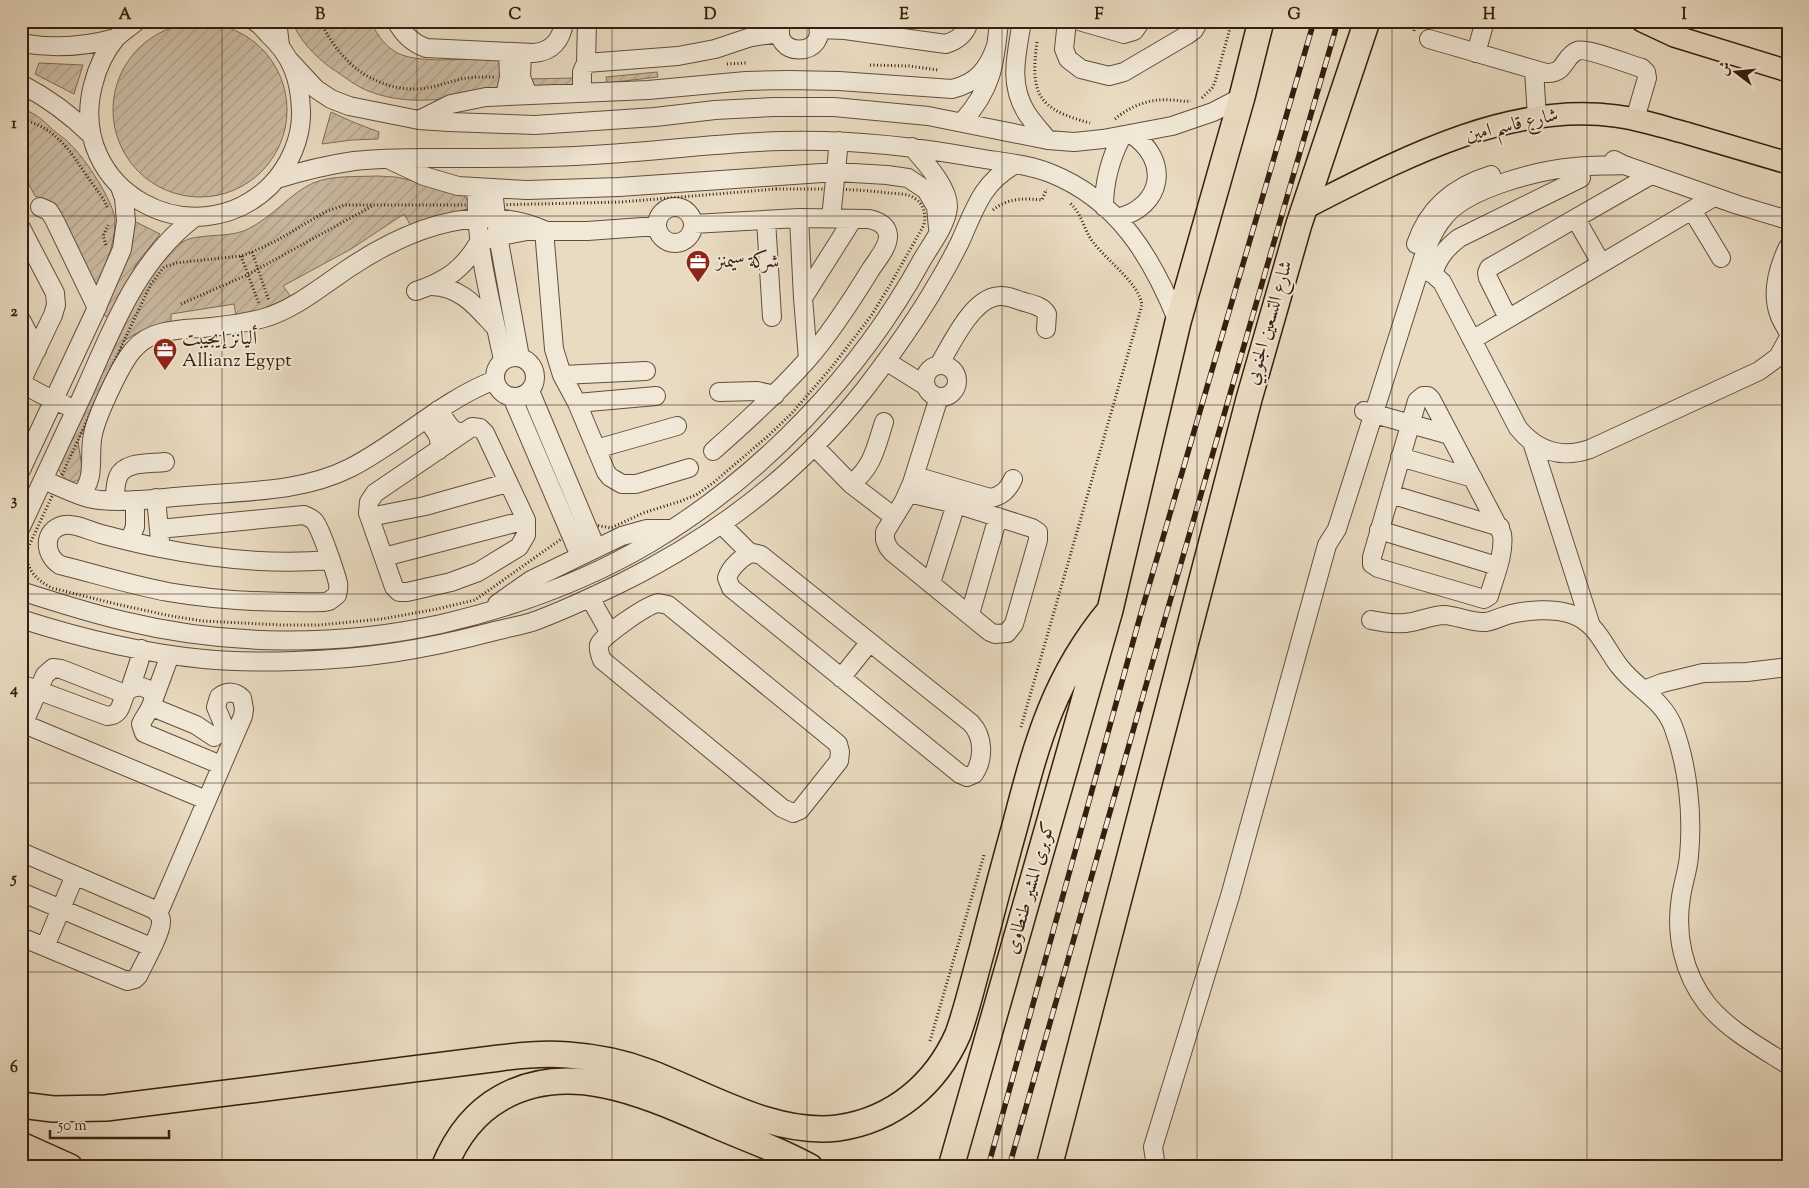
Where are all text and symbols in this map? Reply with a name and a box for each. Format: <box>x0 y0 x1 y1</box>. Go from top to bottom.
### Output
text: A <box>119 4 132 27</box>
text: B <box>315 4 325 27</box>
text: C <box>509 4 522 27</box>
text: D <box>704 4 717 27</box>
text: E <box>899 4 909 27</box>
text: F <box>1095 4 1104 27</box>
text: G <box>1287 4 1301 27</box>
text: H <box>1483 4 1496 27</box>
text: I <box>1681 4 1687 27</box>
north arrow <box>1712 48 1762 98</box>
text: ش <box>1714 59 1737 78</box>
street label: شارع قاسم امين <box>1463 102 1562 154</box>
text: 1 <box>11 113 17 136</box>
office icon: شركة سيمنز <box>685 249 711 283</box>
place label: شركة سيمنز <box>714 249 779 276</box>
street label: شارع التسعين الجنوبي <box>1239 258 1301 388</box>
text: 2 <box>10 301 18 324</box>
place label: أليانز إيجيبت Allianz Egypt <box>182 325 292 375</box>
office icon: أليانز إيجيبت Allianz Egypt <box>152 337 178 371</box>
text: 3 <box>11 490 18 513</box>
text: 4 <box>9 679 18 702</box>
street label: كوبرى المشير طنطاوى <box>999 819 1063 957</box>
text: 5 <box>9 868 17 891</box>
text: 6 <box>10 1057 18 1080</box>
scale bar <box>50 1108 169 1140</box>
text: 50 m <box>57 1116 87 1137</box>

